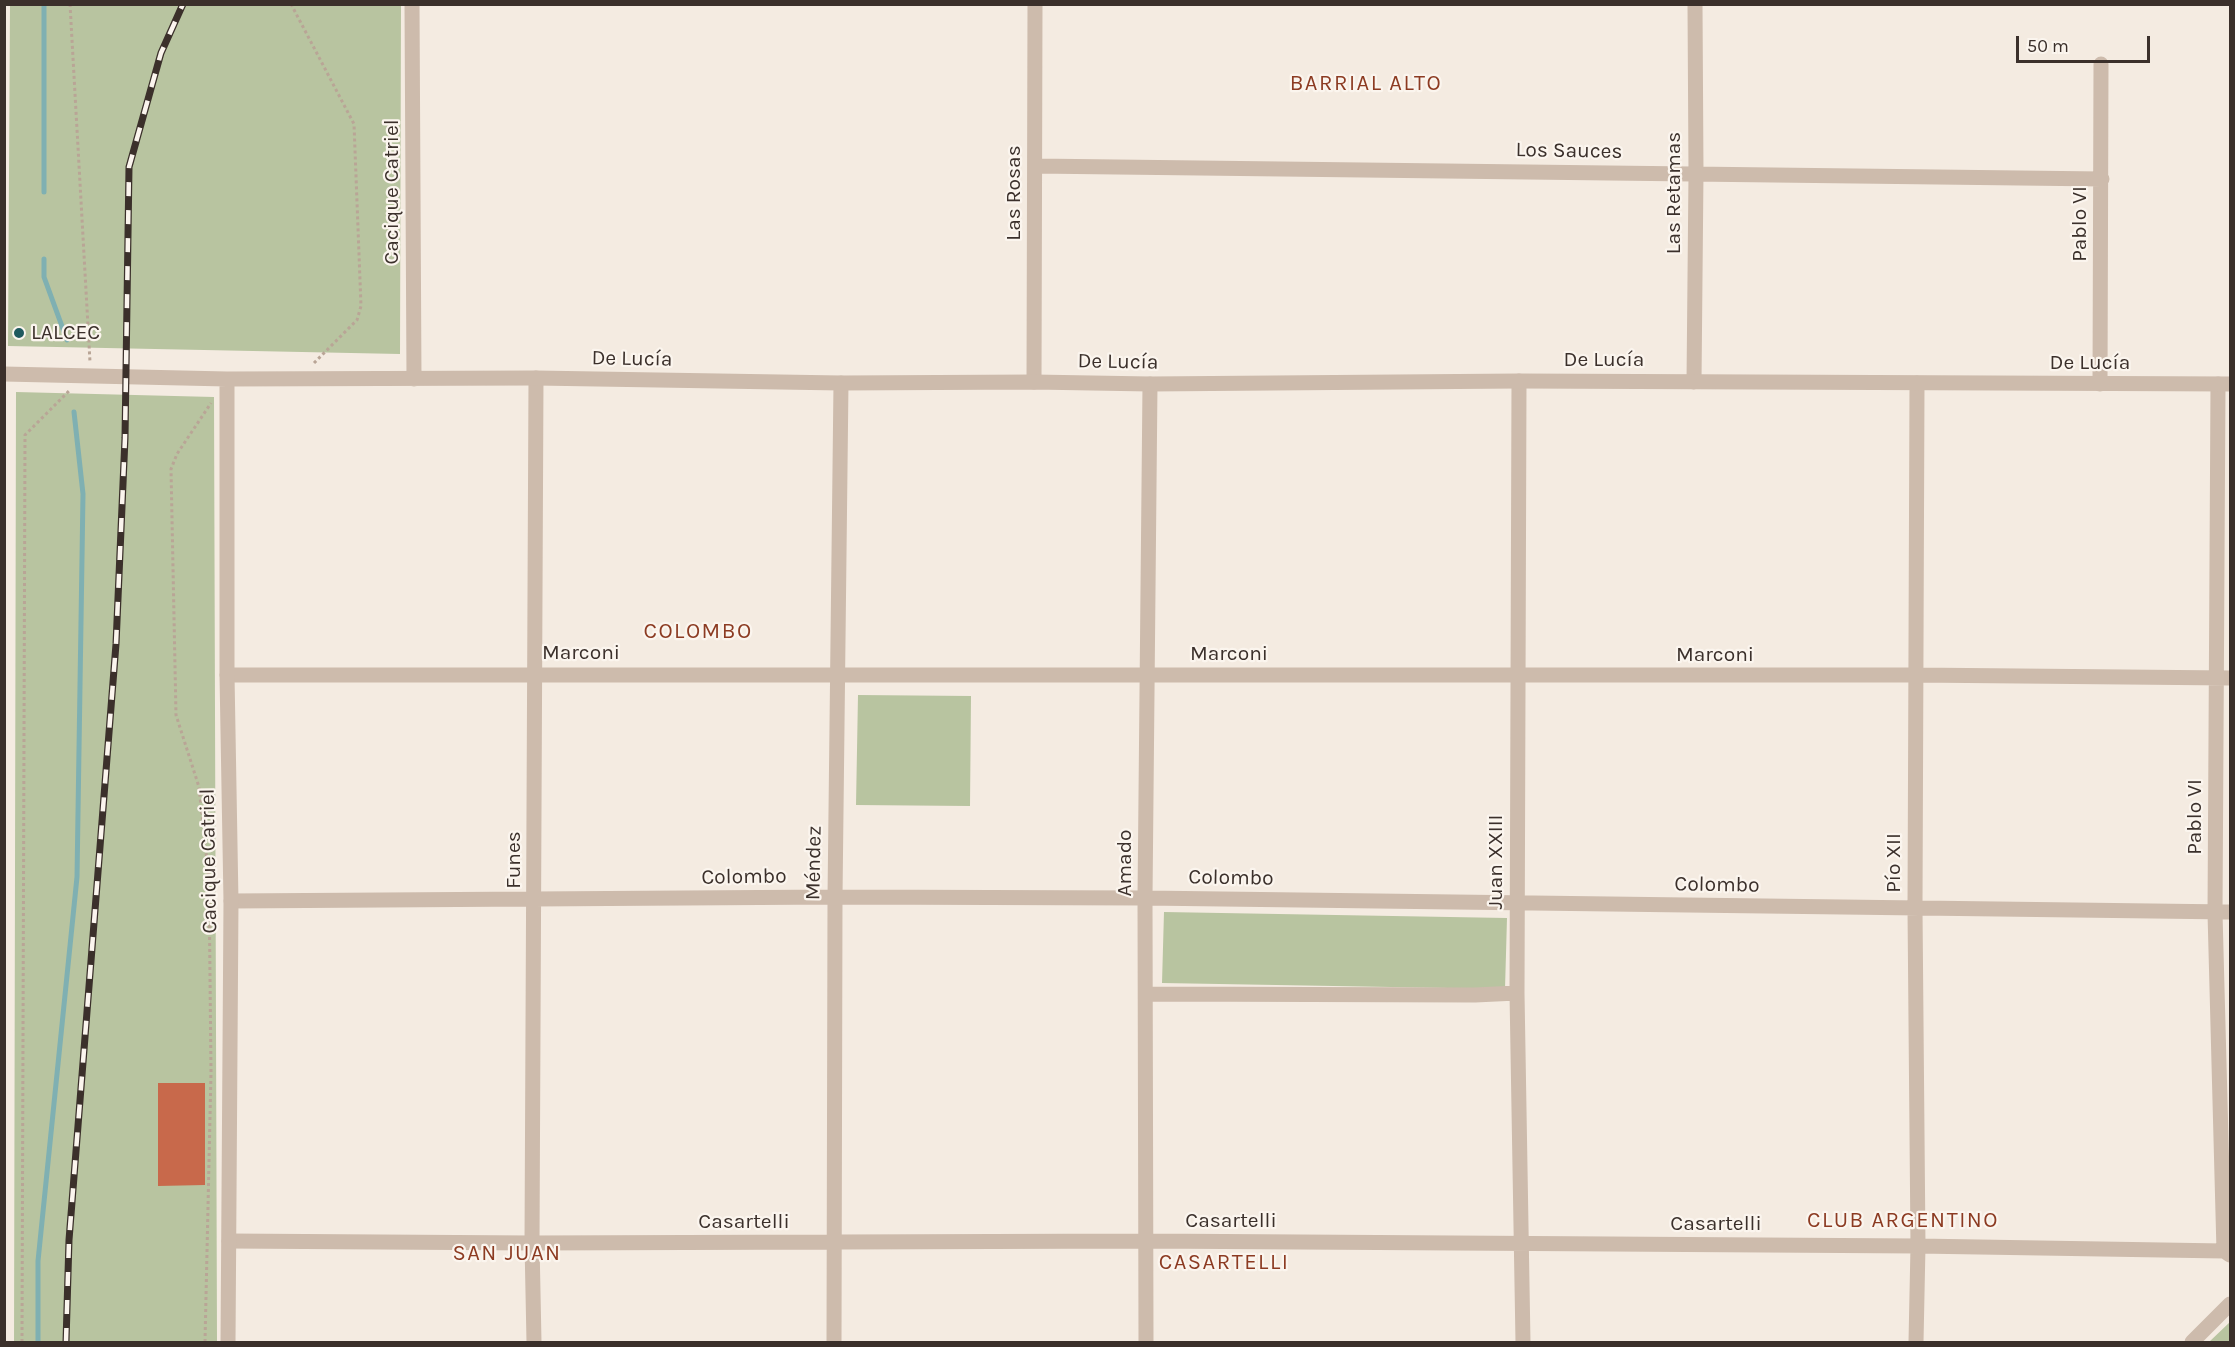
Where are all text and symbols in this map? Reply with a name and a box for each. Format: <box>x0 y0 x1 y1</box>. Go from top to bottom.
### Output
scale bar <box>2019 24 2152 62</box>
text: 50 m <box>2027 35 2069 57</box>
district label: BARRIAL ALTO <box>1290 71 1442 97</box>
street label: Cacique Catriel <box>379 119 405 265</box>
street label: Las Retamas <box>1661 132 1687 254</box>
street label: Los Sauces <box>1515 137 1623 165</box>
street label: Las Rosas <box>1001 145 1027 241</box>
street label: Pablo VI <box>2067 186 2093 262</box>
place label: LALCEC <box>31 320 100 346</box>
marker: LALCEC <box>12 326 26 340</box>
street label: De Lucía <box>591 346 673 372</box>
street label: De Lucía <box>1564 347 1644 373</box>
street label: De Lucía <box>1077 349 1159 375</box>
street label: De Lucía <box>2050 350 2130 376</box>
district label: COLOMBO <box>643 619 753 645</box>
street label: Marconi <box>542 640 620 666</box>
street label: Marconi <box>1190 641 1268 667</box>
street label: Marconi <box>1676 642 1754 668</box>
street label: Pablo VI <box>2182 779 2208 855</box>
street label: Cacique Catriel <box>195 788 223 934</box>
street label: Juan XXIII <box>1483 815 1509 909</box>
street label: Méndez <box>801 826 827 900</box>
street label: Amado <box>1112 829 1138 897</box>
street label: Funes <box>501 831 527 889</box>
street label: Pío XII <box>1881 833 1907 893</box>
street label: Colombo <box>701 864 787 890</box>
street label: Colombo <box>1188 865 1274 891</box>
street label: Colombo <box>1674 872 1760 898</box>
street label: Casartelli <box>1185 1208 1277 1234</box>
district label: CLUB ARGENTINO <box>1807 1208 1999 1234</box>
street label: Casartelli <box>698 1209 790 1235</box>
street label: Casartelli <box>1670 1211 1762 1237</box>
district label: SAN JUAN <box>452 1241 562 1267</box>
district label: CASARTELLI <box>1159 1250 1289 1276</box>

